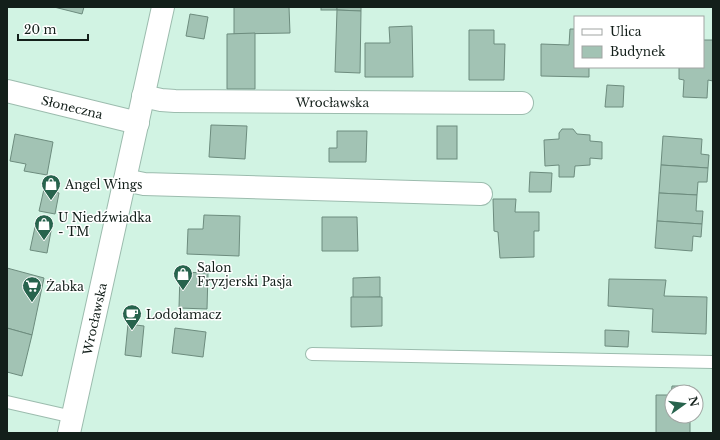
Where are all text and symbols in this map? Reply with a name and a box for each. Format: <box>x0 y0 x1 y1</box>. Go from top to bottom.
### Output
scale bar <box>18 16 88 42</box>
legend <box>574 16 704 68</box>
text: 20 m <box>24 22 56 37</box>
text: Ulica <box>610 24 642 39</box>
text: Budynek <box>610 44 666 59</box>
street label: Słoneczna <box>40 92 105 122</box>
street label: Wrocławska <box>295 94 370 110</box>
shop icon: Angel Wings <box>40 173 62 201</box>
place label: Angel Wings <box>64 177 142 192</box>
place label: U Niedźwiadka - TM <box>58 210 152 239</box>
shop icon: U Niedźwiadka - TM <box>33 213 55 241</box>
place label: Salon Fryzjerski Pasja <box>197 260 292 289</box>
shop icon: Salon Fryzjerski Pasja <box>172 263 194 291</box>
supermarket icon: Żabka <box>21 275 43 303</box>
place label: Żabka <box>46 278 84 294</box>
street label: Wrocławska <box>79 281 110 357</box>
cafe icon: Lodołamacz <box>121 303 143 331</box>
place label: Lodołamacz <box>146 307 222 322</box>
north arrow <box>664 384 704 424</box>
text: N <box>686 395 702 409</box>

